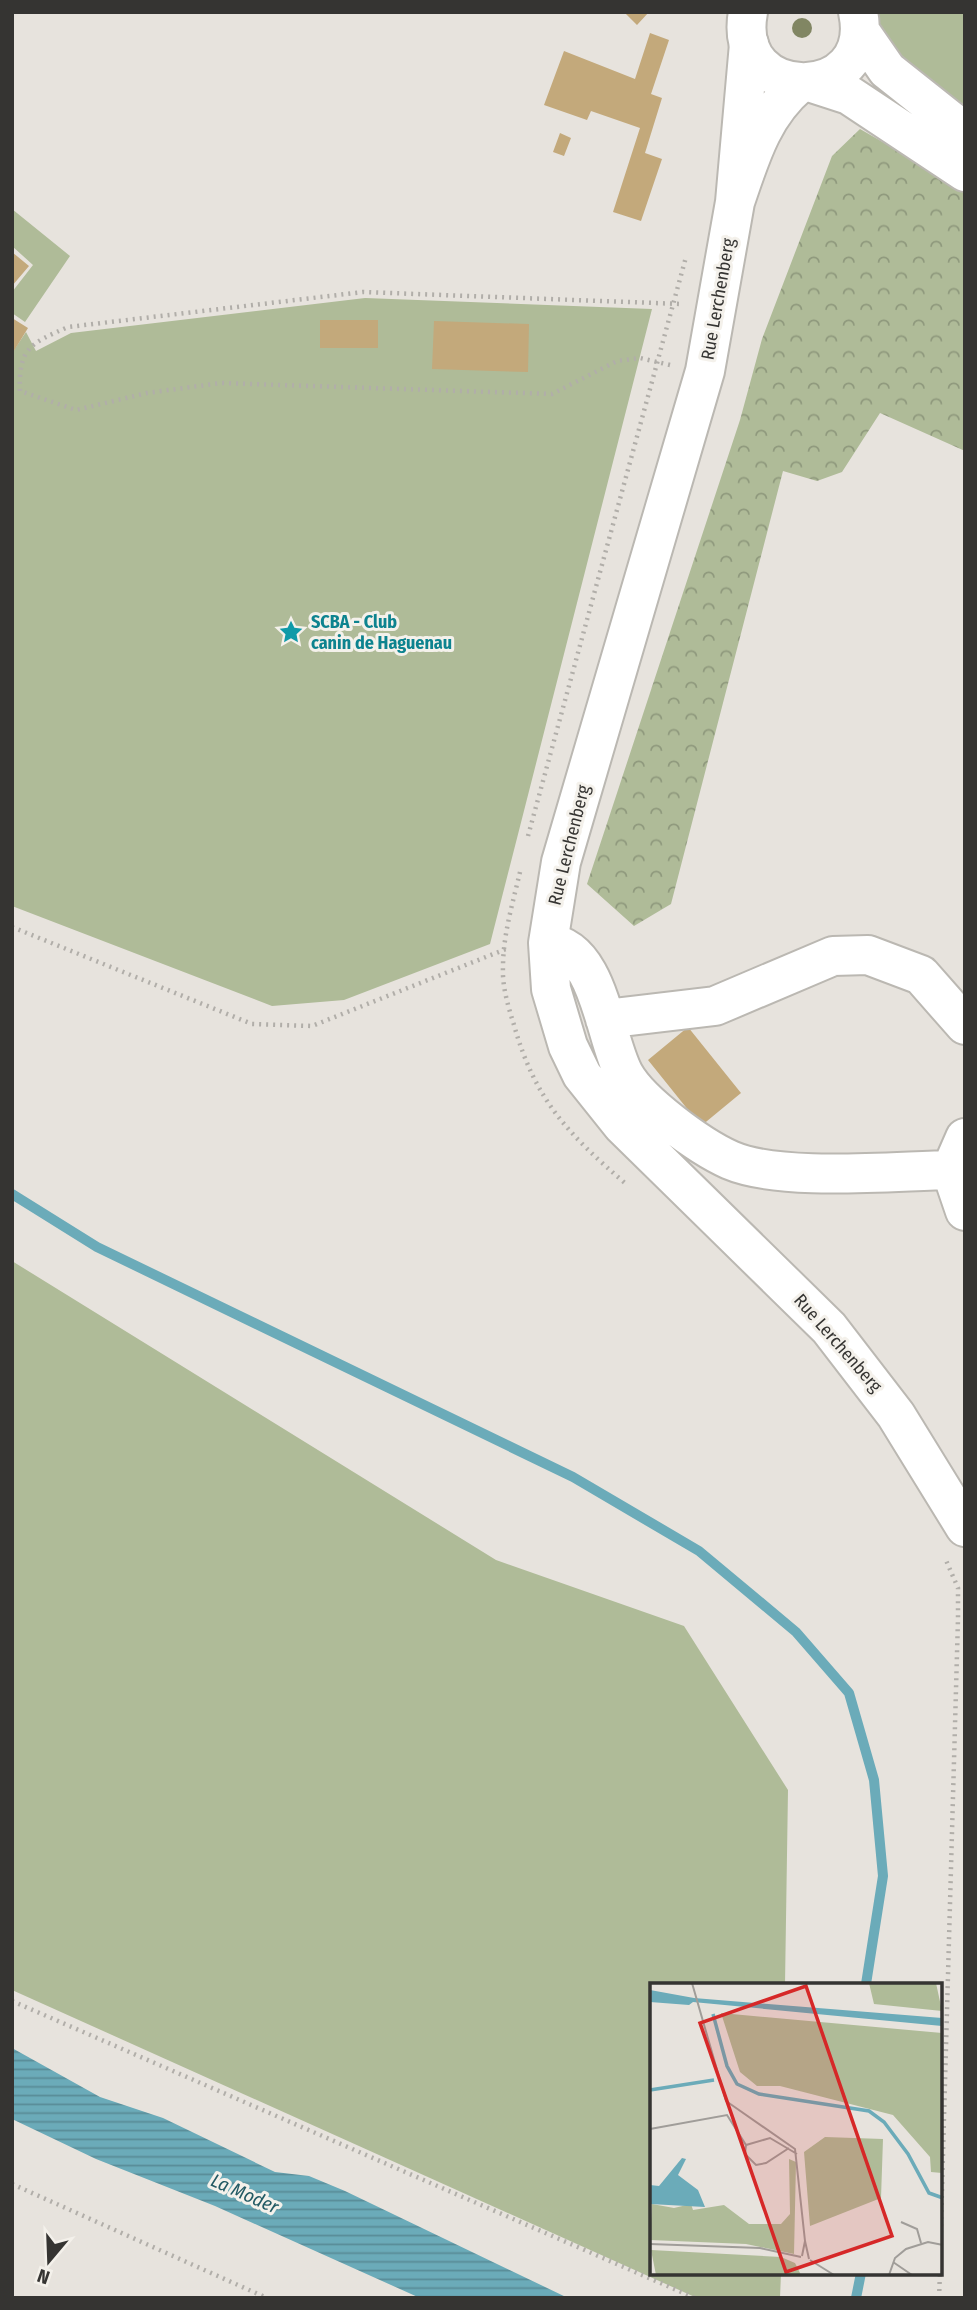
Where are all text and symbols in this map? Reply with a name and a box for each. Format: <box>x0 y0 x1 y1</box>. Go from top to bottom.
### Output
street label: Rue Lerchenberg <box>696 236 740 362</box>
place label: SCBA - Club canin de Haguenau <box>311 611 452 654</box>
place icon: SCBA - Club canin de Haguenau <box>277 618 305 646</box>
street label: Rue Lerchenberg <box>543 782 595 907</box>
street label: Rue Lerchenberg <box>789 1289 887 1397</box>
inset map <box>650 1983 942 2275</box>
water label: La Moder <box>208 2168 283 2219</box>
north arrow <box>14 2226 84 2296</box>
text: N <box>34 2264 53 2289</box>

